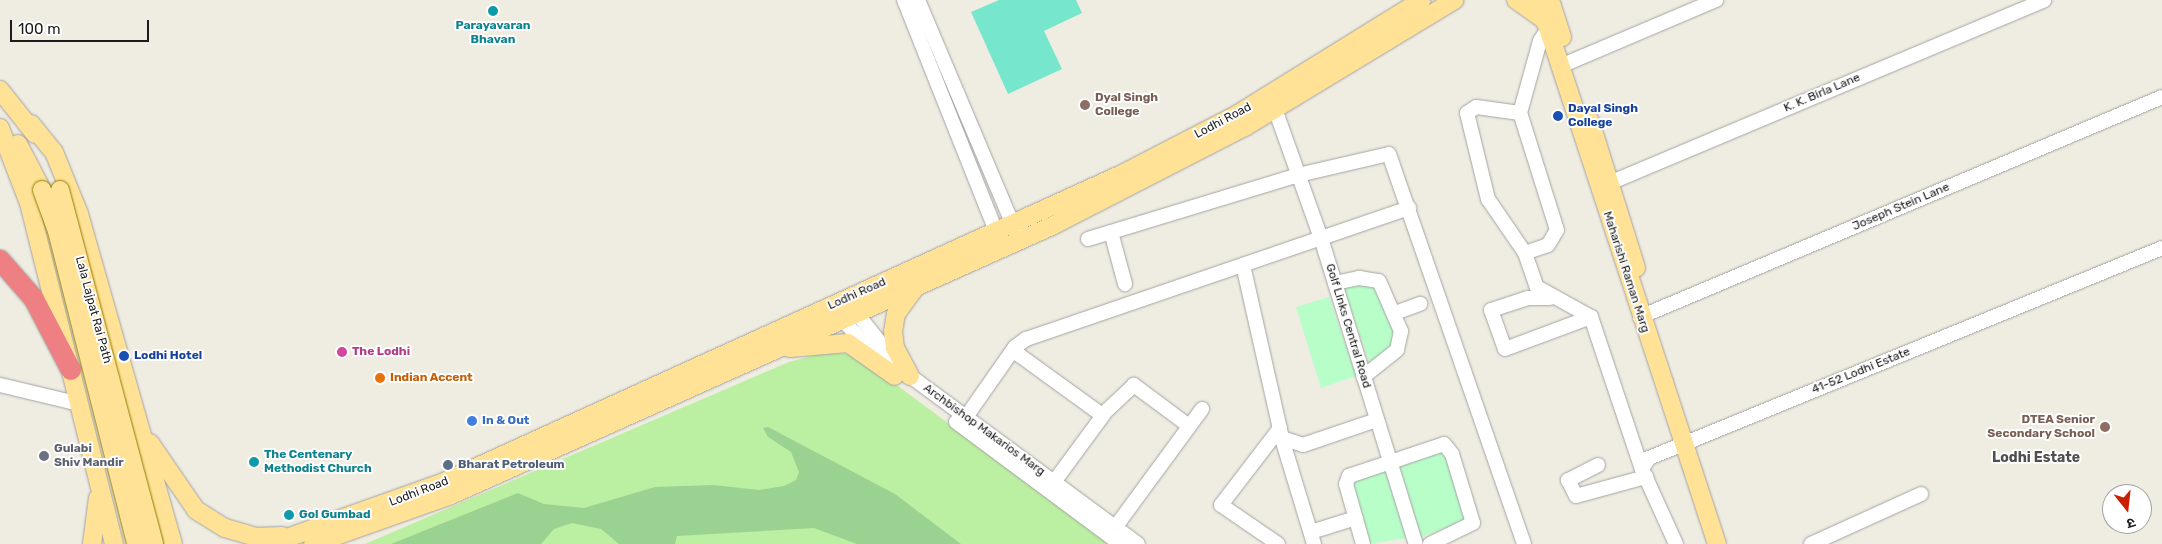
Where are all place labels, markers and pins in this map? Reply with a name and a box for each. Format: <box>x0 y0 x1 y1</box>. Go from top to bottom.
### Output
marker: Parayavaran Bhavan <box>487 5 499 17</box>
place label: Parayavaran Bhavan <box>455 19 531 47</box>
place label: Dyal Singh College <box>1095 91 1158 119</box>
marker: Dyal Singh College <box>1079 99 1091 111</box>
place label: Dayal Singh College <box>1568 102 1638 130</box>
marker: Dayal Singh College <box>1552 110 1564 122</box>
place label: The Lodhi <box>352 345 410 359</box>
marker: The Lodhi <box>336 346 348 358</box>
place label: Lodhi Hotel <box>134 349 202 363</box>
marker: Lodhi Hotel <box>118 350 130 362</box>
place label: Indian Accent <box>390 371 473 385</box>
marker: Indian Accent <box>374 372 386 384</box>
place label: DTEA Senior Secondary School <box>1987 413 2095 441</box>
place label: In & Out <box>482 414 529 428</box>
marker: In & Out <box>466 415 478 427</box>
marker: DTEA Senior Secondary School <box>2099 421 2111 433</box>
place label: Gulabi Shiv Mandir <box>54 442 124 470</box>
place label: The Centenary Methodist Church <box>264 448 372 476</box>
marker: Gulabi Shiv Mandir <box>38 450 50 462</box>
marker: The Centenary Methodist Church <box>248 456 260 468</box>
place label: Bharat Petroleum <box>458 458 565 472</box>
marker: Bharat Petroleum <box>442 459 454 471</box>
place label: Gol Gumbad <box>299 508 371 522</box>
marker: Gol Gumbad <box>283 509 295 521</box>

